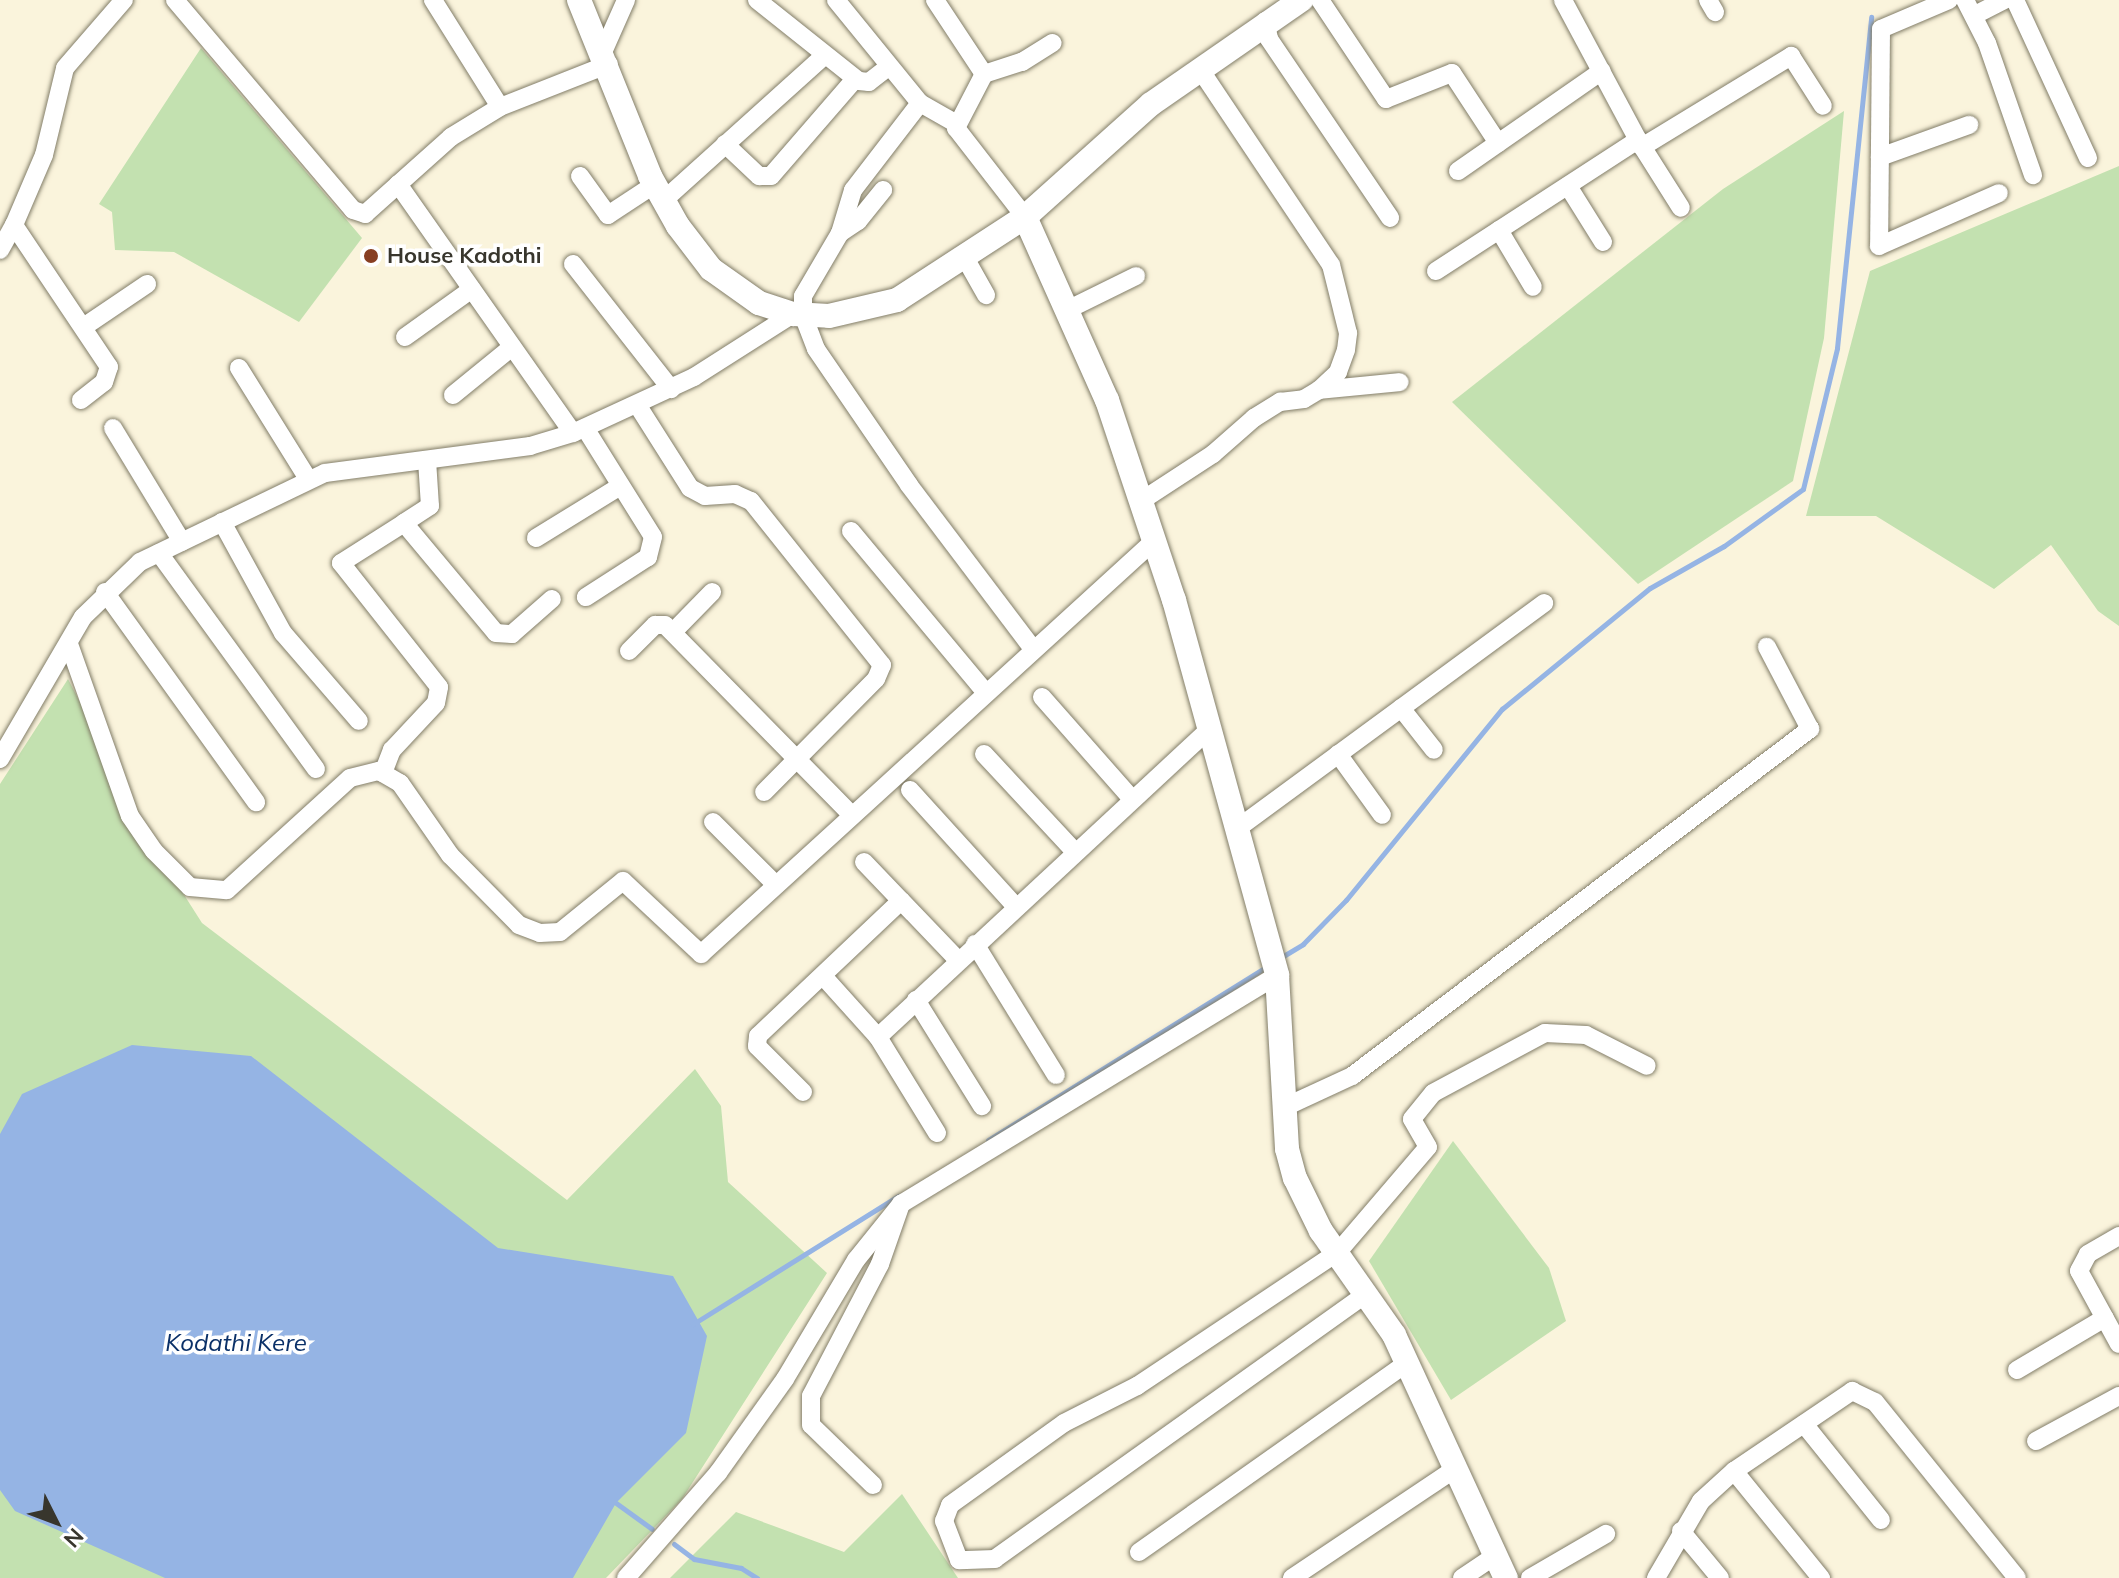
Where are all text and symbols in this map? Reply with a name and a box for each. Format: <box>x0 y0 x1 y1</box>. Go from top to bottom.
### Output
place label: House Kadothi <box>387 243 541 269</box>
marker: House Kadothi <box>362 247 380 265</box>
water label: Kodathi Kere <box>165 1329 307 1357</box>
north arrow <box>16 1482 96 1562</box>
text: N <box>58 1523 90 1554</box>

